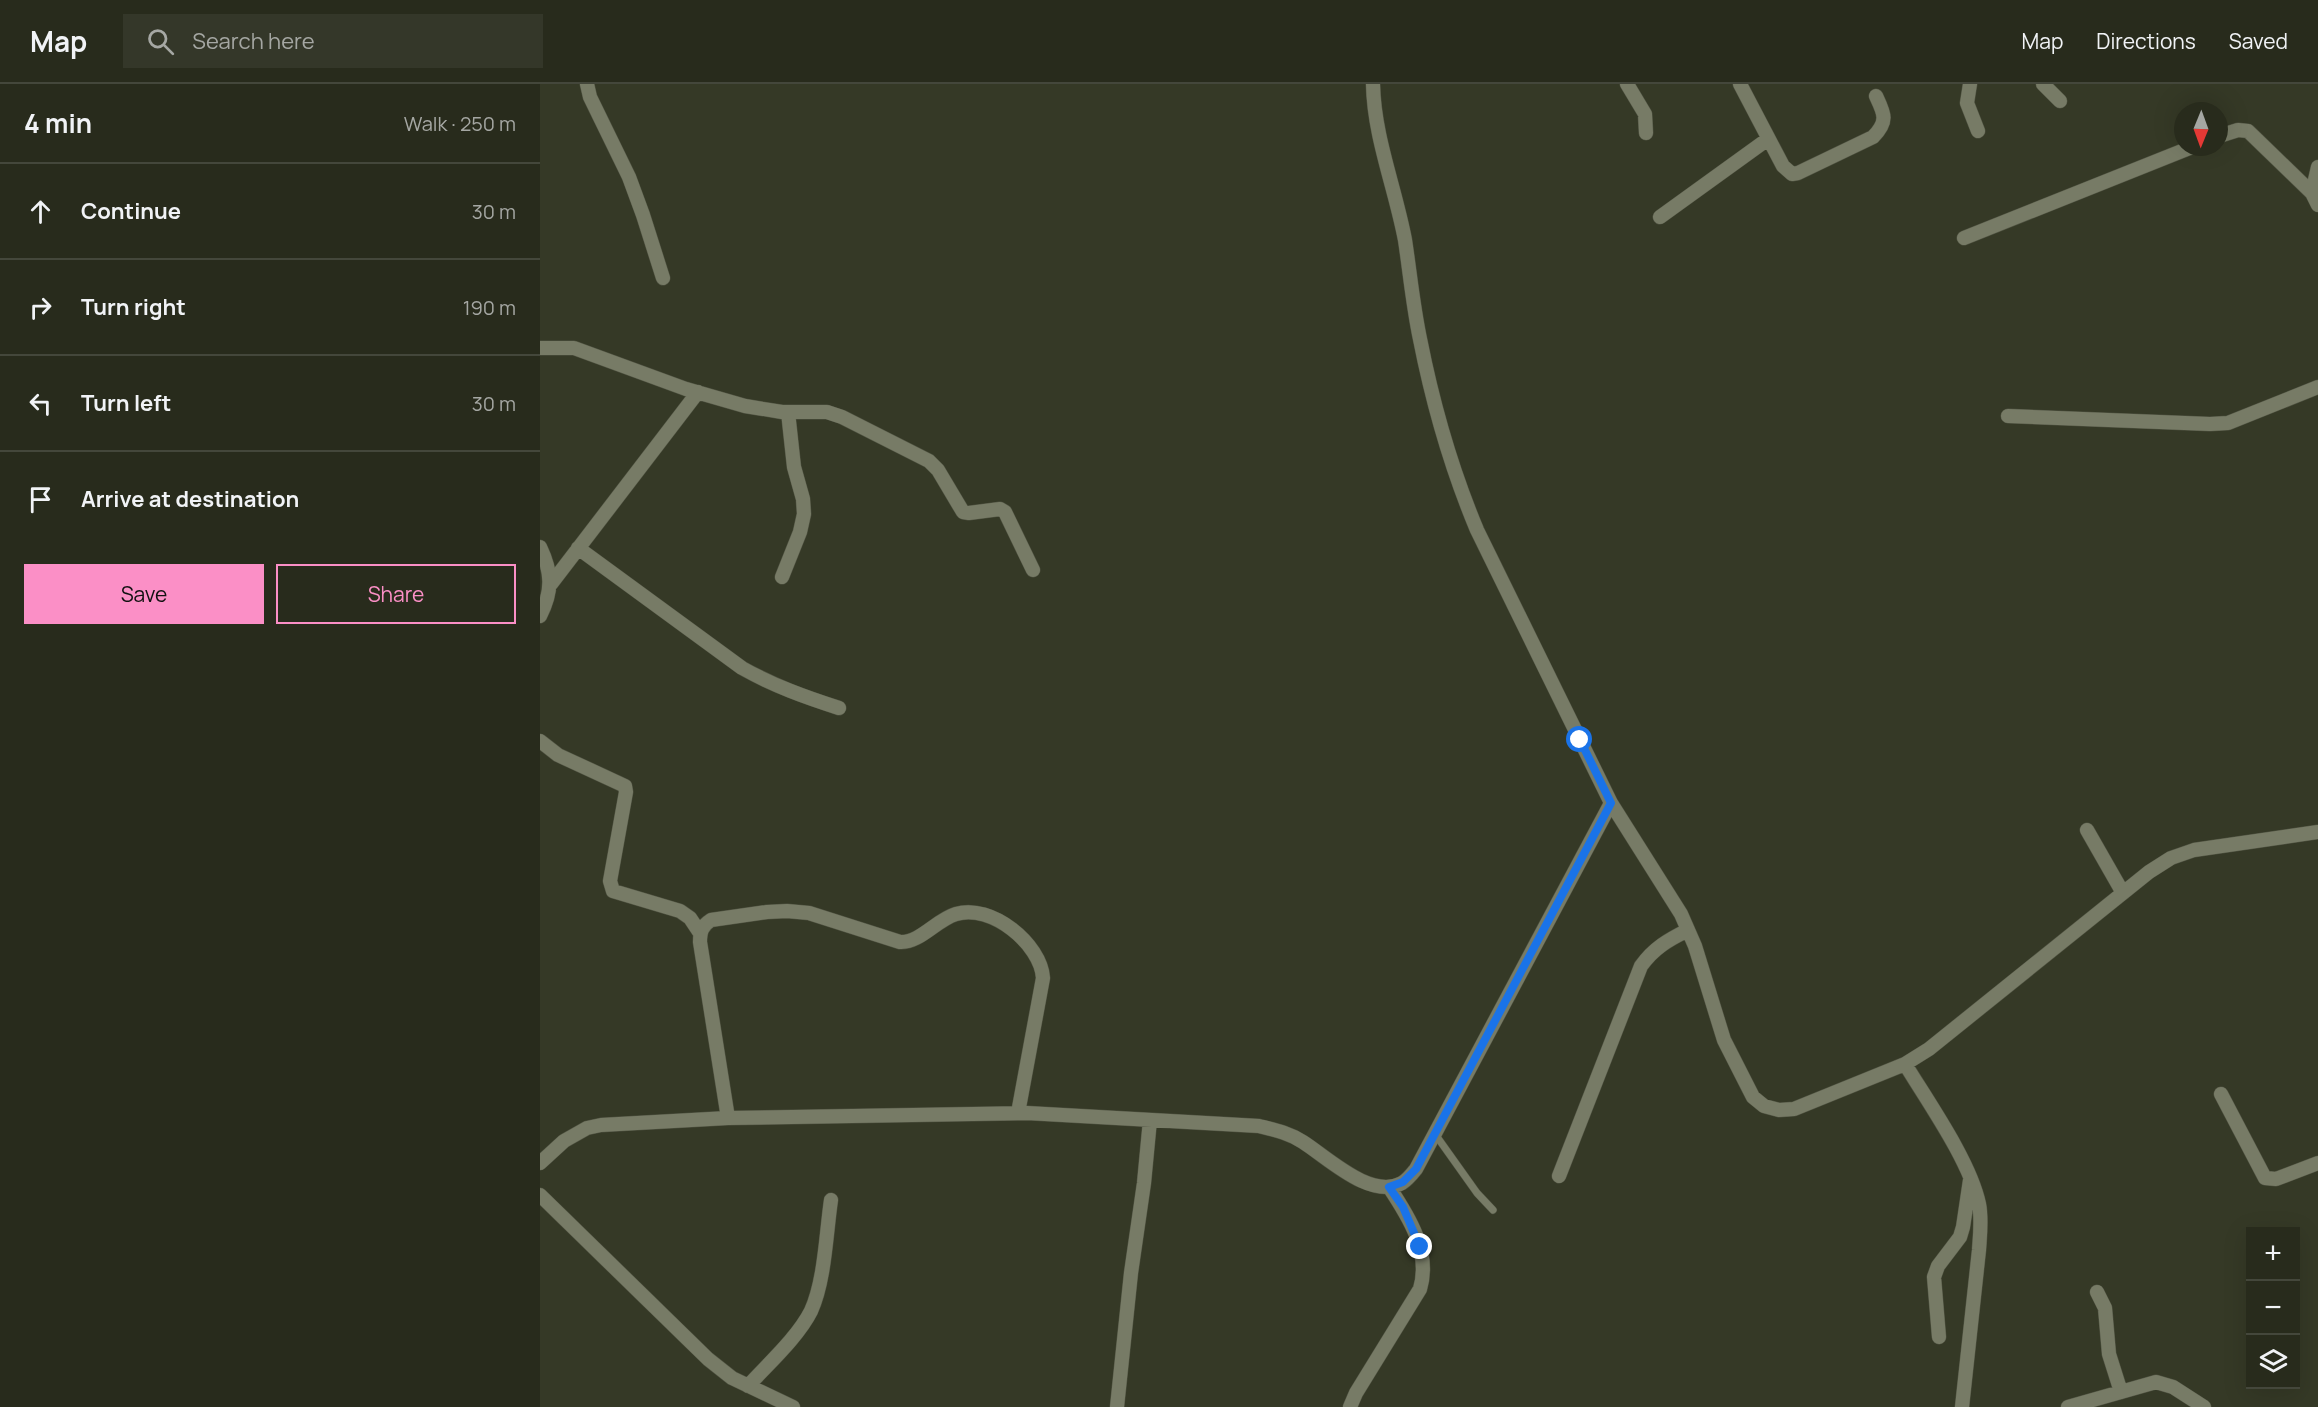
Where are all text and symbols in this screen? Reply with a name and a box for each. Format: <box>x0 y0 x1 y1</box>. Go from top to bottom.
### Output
search box <box>123 14 543 68</box>
text: Map <box>30 22 87 60</box>
icon: search <box>144 25 177 58</box>
text: Search here <box>192 26 315 56</box>
text: Map <box>2022 27 2063 55</box>
text: Directions <box>2096 27 2196 55</box>
text: Saved <box>2229 27 2288 55</box>
north arrow <box>2174 102 2228 156</box>
text: 4 min <box>24 105 92 141</box>
text: Walk · 250 m <box>404 110 516 137</box>
icon: ahead <box>24 195 57 228</box>
text: Continue <box>81 196 181 226</box>
text: 30 m <box>472 198 516 225</box>
icon: right <box>24 291 57 324</box>
text: Turn right <box>81 292 186 322</box>
text: 190 m <box>463 294 516 321</box>
icon: left <box>24 387 57 420</box>
text: Turn left <box>81 388 171 418</box>
text: 30 m <box>472 390 516 417</box>
icon: arrive <box>24 483 57 516</box>
text: Arrive at destination <box>81 484 299 514</box>
button: Save <box>24 564 264 624</box>
button: Share <box>276 564 516 624</box>
route start <box>1566 726 1592 752</box>
map controls <box>2246 1227 2300 1389</box>
button: + <box>2246 1227 2300 1281</box>
route end <box>1406 1233 1432 1259</box>
button: − <box>2246 1281 2300 1335</box>
button: layers <box>2246 1335 2300 1389</box>

